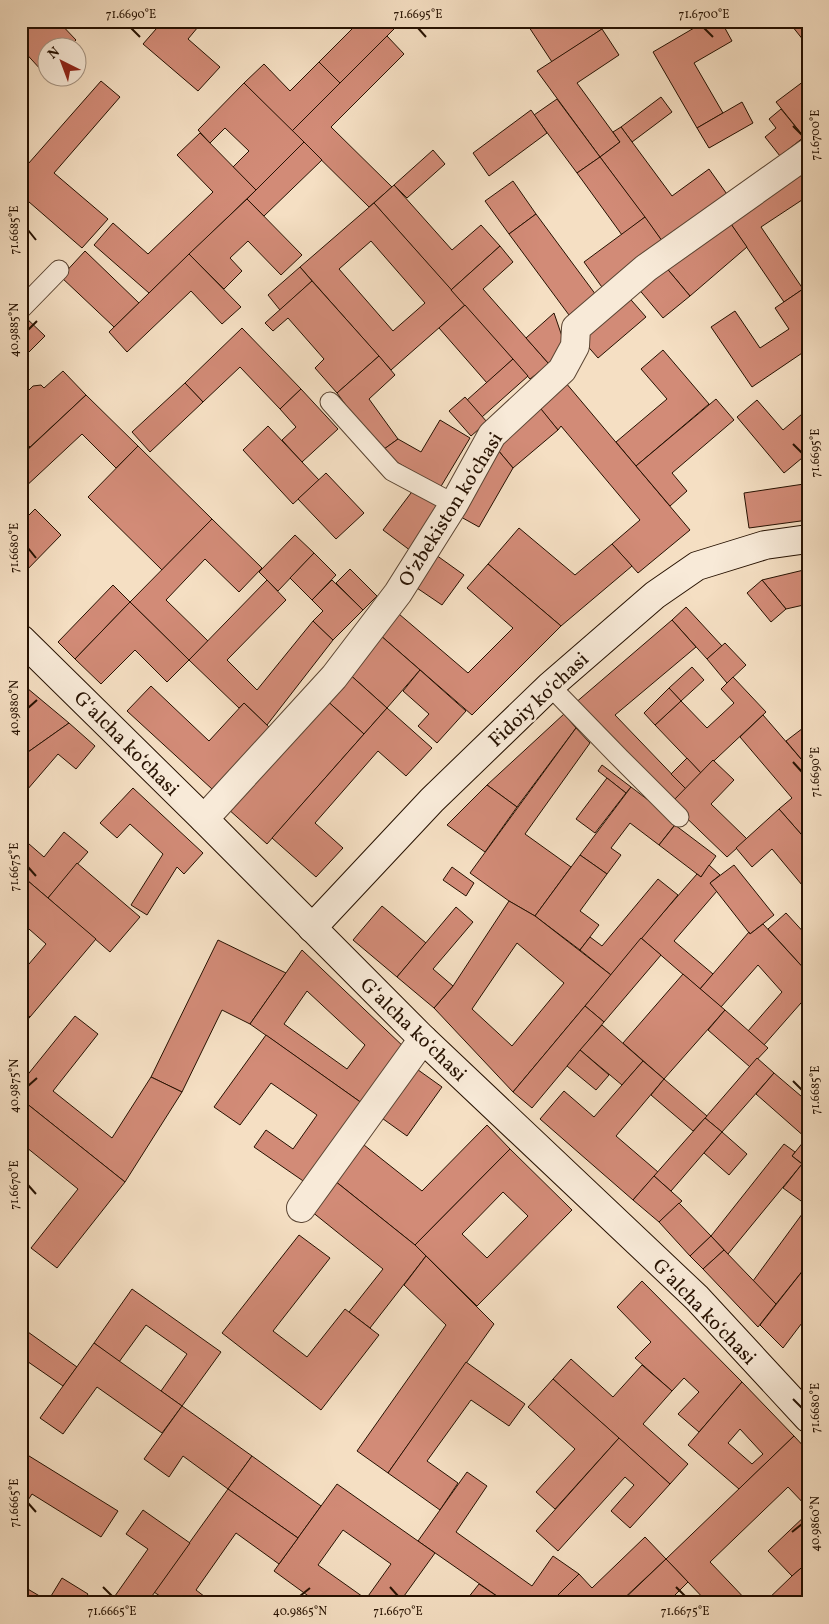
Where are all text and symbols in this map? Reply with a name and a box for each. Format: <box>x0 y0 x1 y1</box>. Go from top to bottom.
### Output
text: 71.6690°E <box>106 7 156 23</box>
text: 71.6695°E <box>393 7 443 23</box>
text: 71.6700°E <box>679 7 729 23</box>
north arrow <box>38 38 88 88</box>
text: N <box>44 43 64 64</box>
text: 71.6700°E <box>808 110 824 160</box>
text: 71.6685°E <box>7 206 23 254</box>
text: 40.9885°N <box>7 303 23 357</box>
street label: Oʻzbekiston koʻchasi <box>393 427 511 593</box>
text: 71.6695°E <box>808 428 824 478</box>
text: 71.6680°E <box>7 523 23 573</box>
street label: Fidoiy koʻchasi <box>483 647 596 754</box>
text: 40.9880°N <box>7 680 23 736</box>
street label: Gʻalcha koʻchasi <box>67 685 185 803</box>
text: 71.6690°E <box>808 747 824 797</box>
text: 71.6675°E <box>7 843 23 891</box>
street label: Gʻalcha koʻchasi <box>353 972 472 1089</box>
text: 40.9875°N <box>7 1059 23 1113</box>
text: 71.6685°E <box>808 1066 824 1114</box>
text: 71.6670°E <box>7 1160 23 1210</box>
street label: Gʻalcha koʻchasi <box>645 1253 762 1372</box>
text: 71.6680°E <box>808 1383 824 1433</box>
text: 71.6665°E <box>7 1479 23 1528</box>
text: 40.9860°N <box>808 1496 824 1552</box>
text: 71.6665°E <box>88 1604 137 1620</box>
text: 40.9865°N <box>273 1604 327 1620</box>
text: 71.6670°E <box>373 1604 423 1620</box>
text: 71.6675°E <box>661 1604 709 1620</box>

